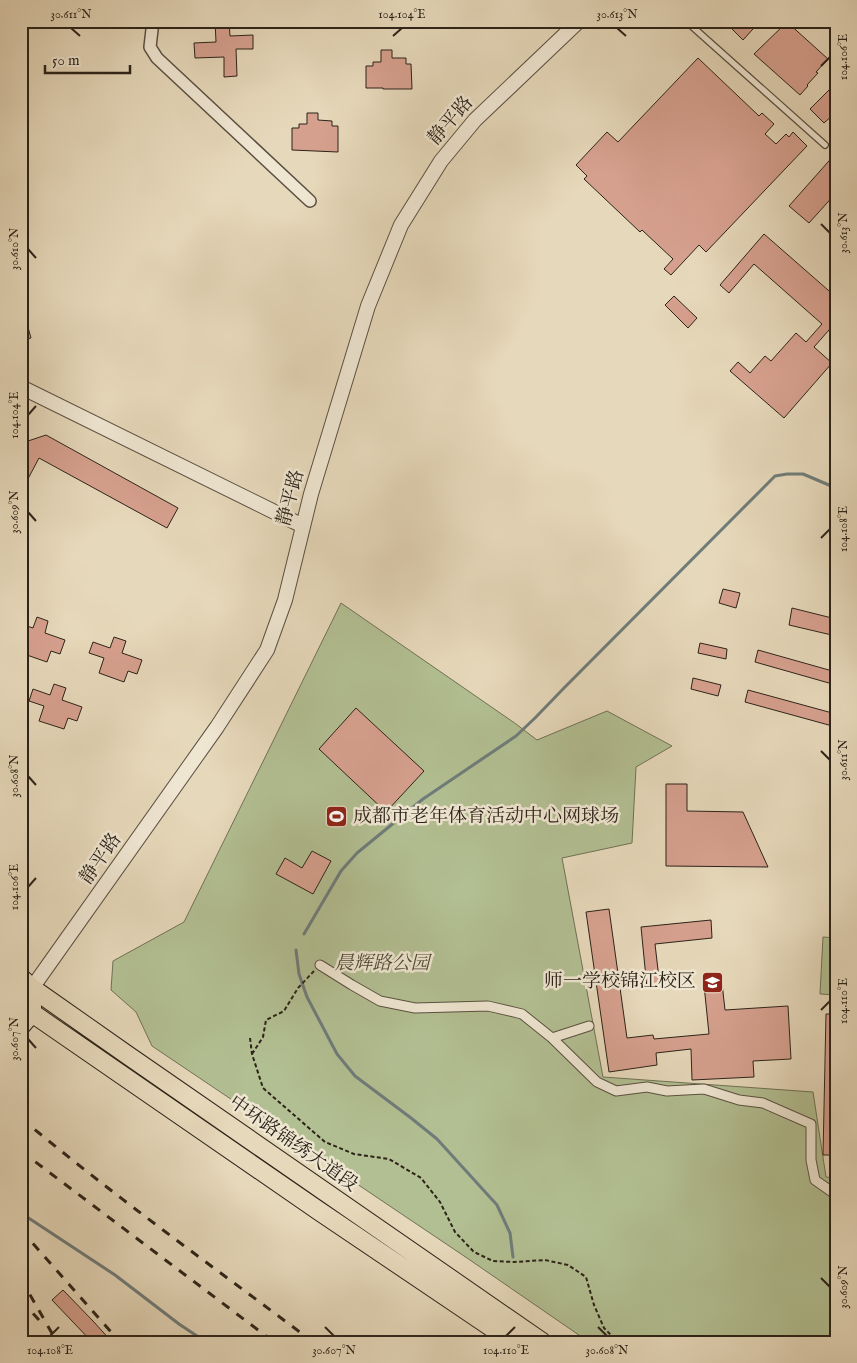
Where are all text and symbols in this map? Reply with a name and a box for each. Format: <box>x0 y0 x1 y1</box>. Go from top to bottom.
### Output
text: 30.611°N <box>50 7 92 22</box>
text: 104.104°E <box>378 7 426 22</box>
text: 30.613°N <box>596 7 638 22</box>
text: 104.106°E <box>836 34 851 80</box>
scale bar <box>45 42 130 74</box>
text: 50 m <box>52 51 80 70</box>
street label: 静平路 <box>423 92 479 150</box>
text: 30.613°N <box>836 212 851 254</box>
text: 30.610°N <box>7 227 22 270</box>
text: 104.104°E <box>7 391 22 439</box>
street label: 静平路 <box>272 467 310 529</box>
text: 30.609°N <box>7 490 22 534</box>
text: 104.108°E <box>836 506 851 552</box>
text: 30.611°N <box>836 739 851 781</box>
text: 30.608°N <box>7 754 22 797</box>
sports icon: 成都市老年体育活动中心网球场 <box>325 805 349 829</box>
place label: 成都市老年体育活动中心网球场 <box>353 805 619 829</box>
street label: 静平路 <box>75 829 127 889</box>
text: 104.106°E <box>7 864 22 910</box>
park label: 晨辉路公园 <box>334 952 432 976</box>
place label: 师一学校锦江校区 <box>544 970 696 994</box>
school or university icon: 师一学校锦江校区 <box>700 970 724 994</box>
text: 104.110°E <box>836 978 851 1024</box>
text: 30.607°N <box>7 1017 22 1061</box>
street label: 中环路锦绣大道段 <box>224 1091 362 1197</box>
text: 30.609°N <box>836 1265 851 1309</box>
text: 104.108°E <box>27 1343 73 1358</box>
text: 30.607°N <box>312 1343 356 1358</box>
text: 104.110°E <box>483 1343 529 1358</box>
text: 30.608°N <box>586 1343 629 1358</box>

